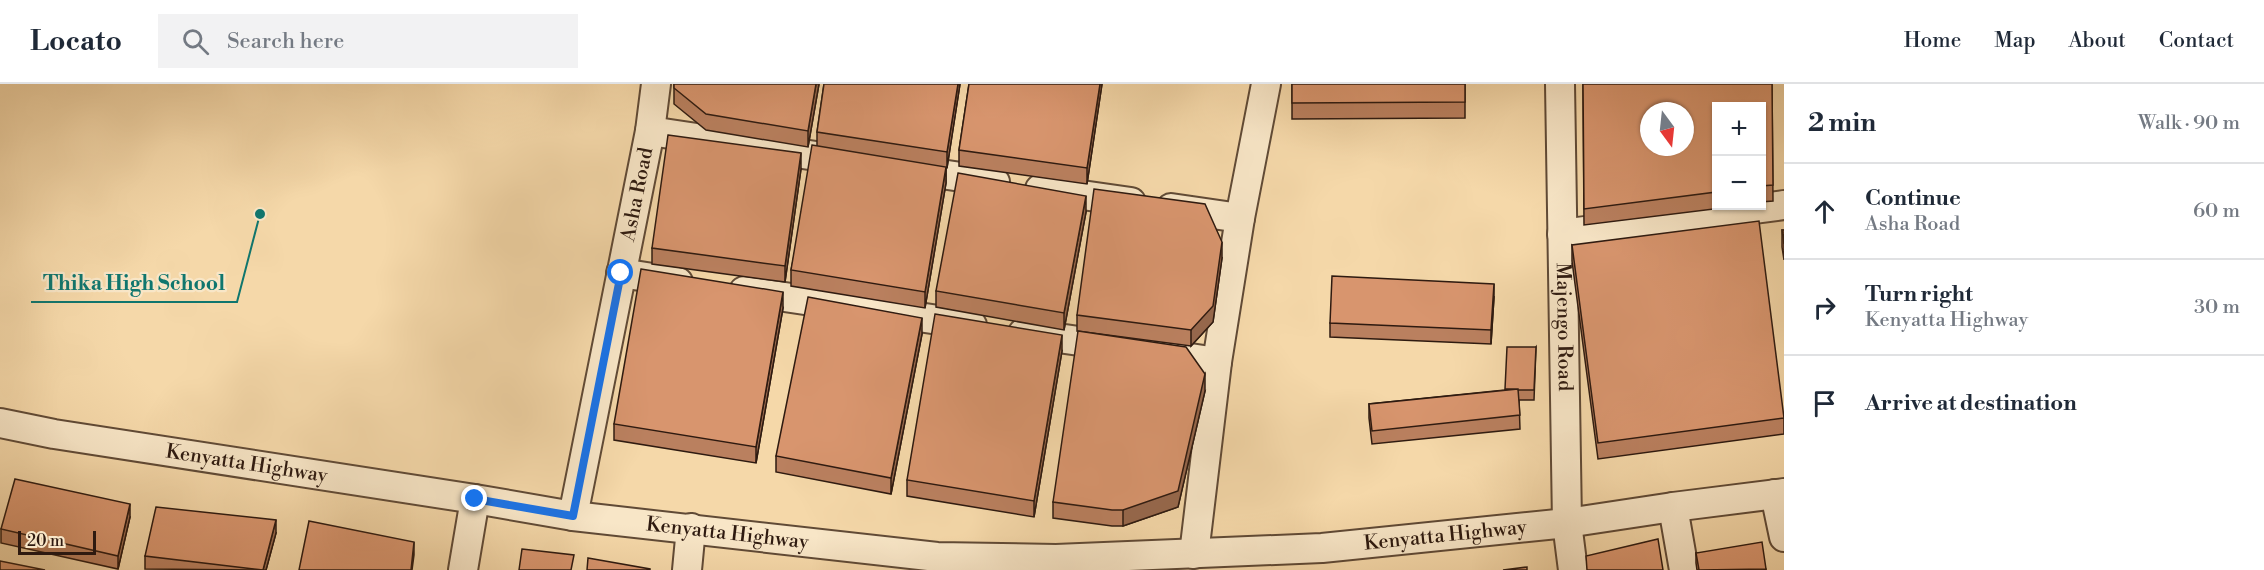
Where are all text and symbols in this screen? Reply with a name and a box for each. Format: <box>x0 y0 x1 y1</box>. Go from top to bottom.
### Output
search box <box>158 14 578 68</box>
text: Locato <box>30 24 122 59</box>
icon: search <box>179 25 212 58</box>
text: Search here <box>227 28 344 55</box>
text: Home <box>1904 28 1961 54</box>
text: Map <box>1994 28 2036 54</box>
text: About <box>2069 28 2126 54</box>
text: Contact <box>2159 28 2234 54</box>
north arrow <box>1640 102 1694 156</box>
map controls <box>1712 102 1766 210</box>
button: + <box>1712 102 1766 156</box>
text: 2 min <box>1808 107 1876 139</box>
text: Walk · 90 m <box>2138 111 2240 136</box>
street label: Asha Road <box>616 145 659 244</box>
button: − <box>1712 156 1766 210</box>
text: Continue <box>1865 185 1961 212</box>
icon: ahead <box>1808 195 1841 228</box>
text: 60 m <box>2193 199 2240 224</box>
text: Asha Road <box>1865 212 1960 237</box>
route start <box>607 259 633 285</box>
callout: Thika High School <box>31 263 237 302</box>
street label: Majengo Road <box>1550 263 1577 392</box>
text: Thika High School <box>43 271 225 297</box>
text: Turn right <box>1865 281 1973 308</box>
icon: right <box>1808 291 1841 324</box>
text: 30 m <box>2194 295 2240 320</box>
text: Kenyatta Highway <box>1865 308 2028 333</box>
icon: arrive <box>1808 387 1841 420</box>
text: Arrive at destination <box>1865 390 2077 417</box>
street label: Kenyatta Highway <box>164 439 329 489</box>
route end <box>461 485 487 511</box>
street label: Kenyatta Highway <box>645 512 810 555</box>
street label: Kenyatta Highway <box>1363 515 1528 556</box>
scale bar <box>18 528 96 556</box>
text: 20 m <box>27 531 64 551</box>

